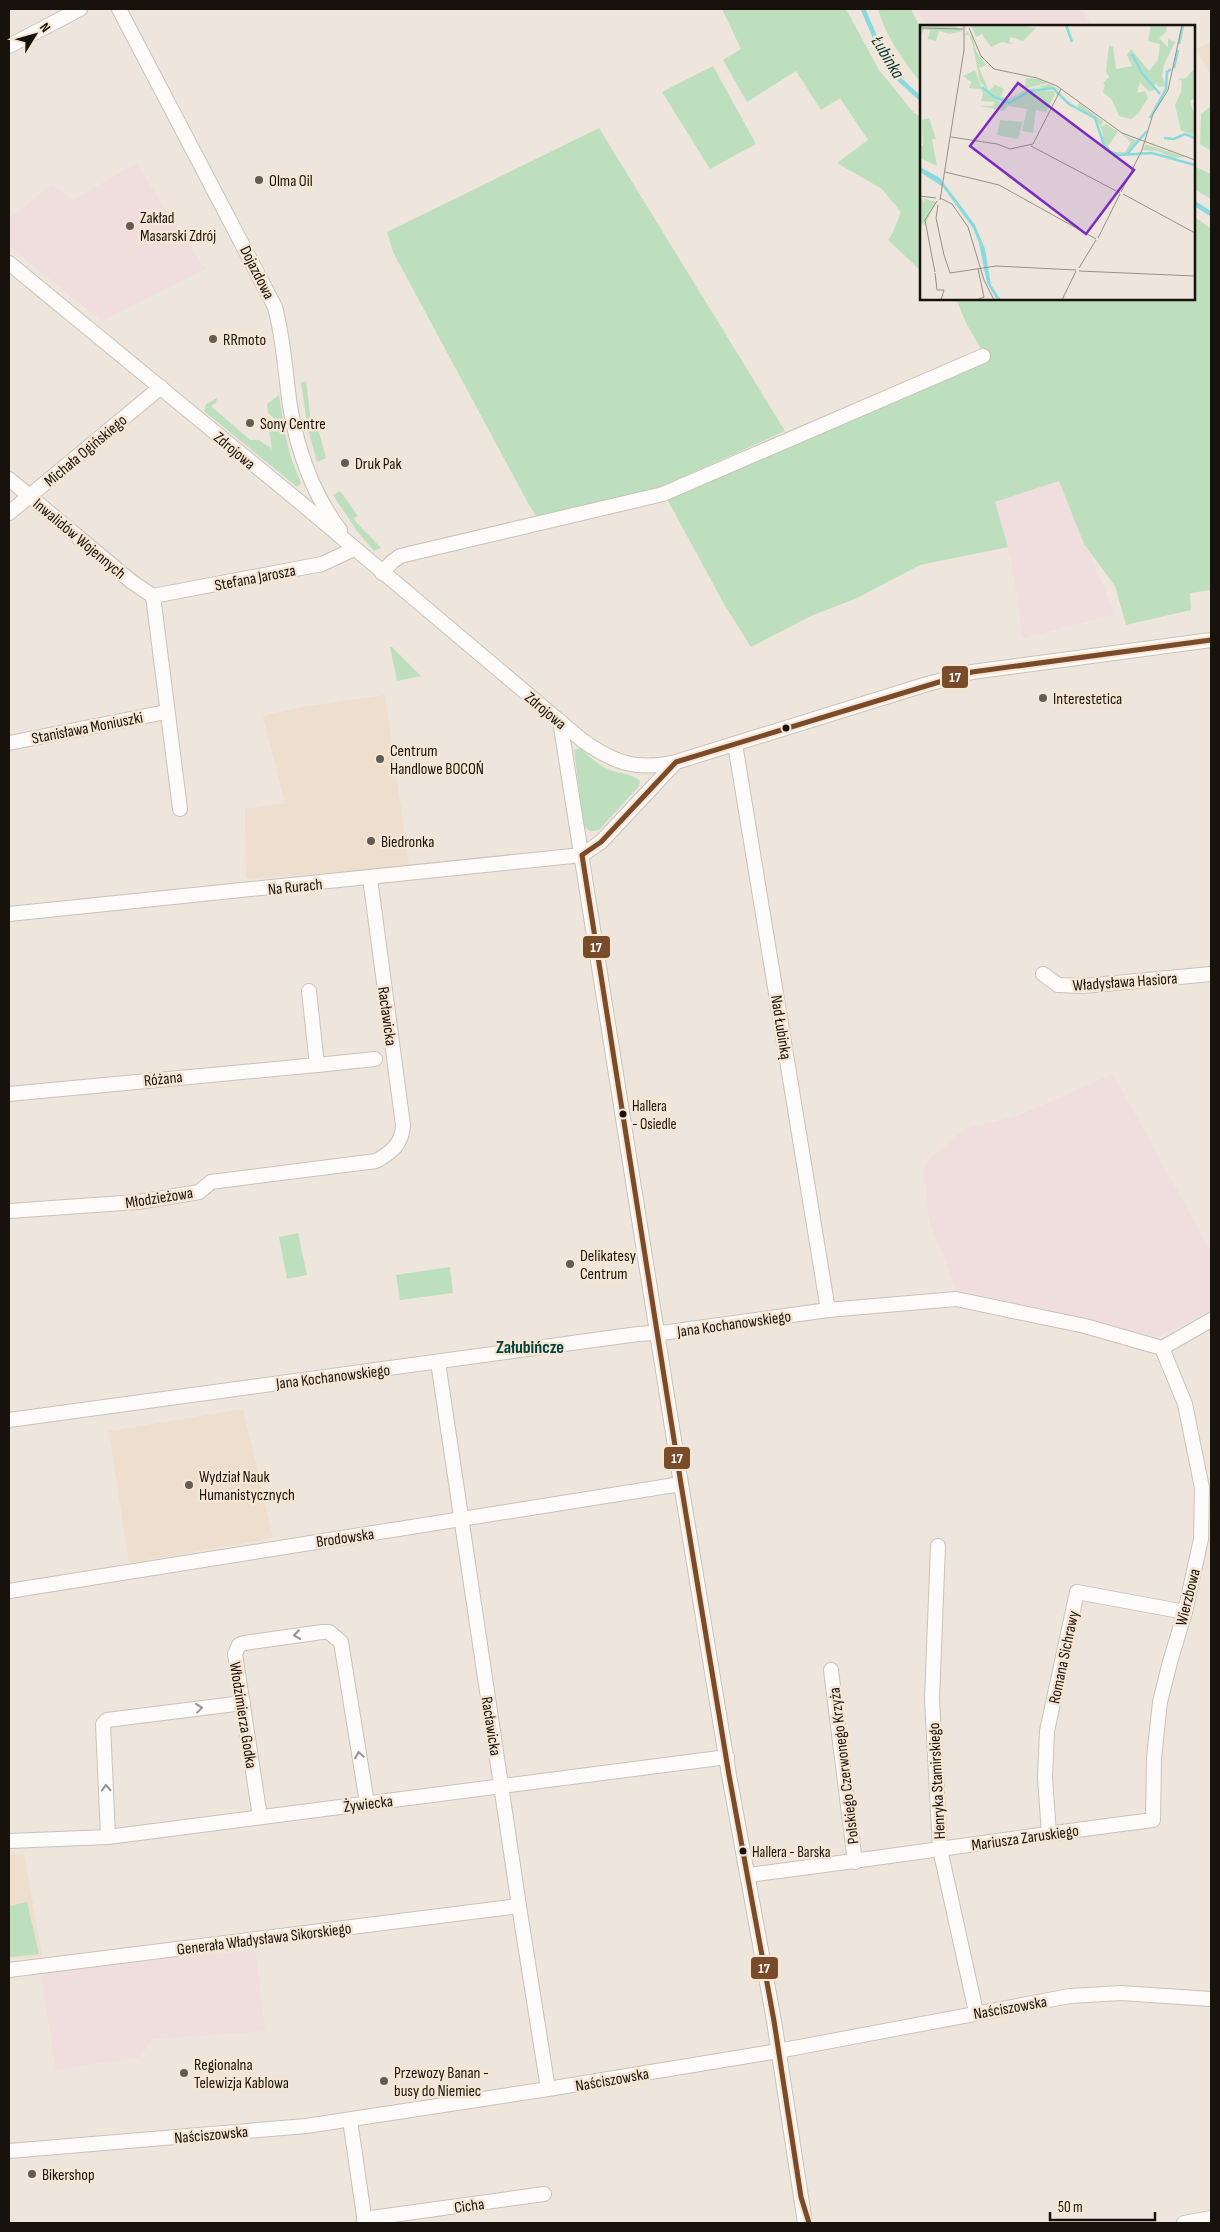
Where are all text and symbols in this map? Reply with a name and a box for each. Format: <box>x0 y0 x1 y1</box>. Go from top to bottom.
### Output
north arrow <box>10 10 60 60</box>
text: N <box>36 19 54 36</box>
inset map <box>920 25 1195 300</box>
water label: Łubinka <box>867 32 909 83</box>
place label: Olma Oil <box>269 172 313 191</box>
marker: Olma Oil <box>253 174 265 186</box>
place label: Zakład Masarski Zdrój <box>140 209 216 246</box>
marker: Zakład Masarski Zdrój <box>124 220 136 232</box>
street label: Dojazdowa <box>235 243 278 302</box>
place label: RRmoto <box>223 331 266 350</box>
marker: RRmoto <box>207 333 219 345</box>
street label: Michała Ogińskiego <box>41 411 131 491</box>
place label: Sony Centre <box>260 415 326 434</box>
marker: Sony Centre <box>244 417 256 429</box>
street label: Zdrojowa <box>209 428 259 474</box>
place label: Druk Pak <box>355 455 402 474</box>
marker: Druk Pak <box>339 457 351 469</box>
street label: Inwalidów Wojennych <box>29 495 129 583</box>
street label: Stefana Jarosza <box>213 561 297 596</box>
line badge: 17 <box>941 665 969 689</box>
text: 17 <box>949 669 962 686</box>
street label: Zdrojowa <box>520 688 570 734</box>
place label: Interestetica <box>1053 690 1122 709</box>
marker: Interestetica <box>1037 692 1049 704</box>
street label: Stanisława Moniuszki <box>30 708 145 749</box>
unlabelled marker <box>781 723 791 733</box>
place label: Centrum Handlowe BOCOŃ <box>390 742 484 779</box>
marker: Centrum Handlowe BOCOŃ <box>374 753 386 765</box>
place label: Biedronka <box>381 833 434 852</box>
marker: Biedronka <box>365 835 377 847</box>
street label: Na Rurach <box>267 875 323 900</box>
line badge: 17 <box>582 935 611 959</box>
text: 17 <box>590 939 603 956</box>
street label: Władysława Hasiora <box>1072 969 1178 996</box>
street label: Racławicka <box>373 985 400 1047</box>
street label: Nad Łubinką <box>766 994 795 1061</box>
street label: Różana <box>143 1068 183 1091</box>
place label: Hallera - Osiedle <box>632 1097 677 1134</box>
marker: Hallera - Osiedle <box>618 1109 628 1119</box>
street label: Młodzieżowa <box>124 1184 194 1213</box>
place label: Delikatesy Centrum <box>580 1247 636 1284</box>
marker: Delikatesy Centrum <box>564 1258 576 1270</box>
street label: Jana Kochanowskiego <box>675 1307 792 1342</box>
district label: Załubińcze <box>496 1337 564 1358</box>
street label: Jana Kochanowskiego <box>274 1361 391 1394</box>
line badge: 17 <box>663 1446 691 1470</box>
text: 17 <box>671 1450 684 1467</box>
place label: Wydział Nauk Humanistycznych <box>199 1468 295 1505</box>
marker: Wydział Nauk Humanistycznych <box>183 1479 195 1491</box>
street label: Brodowska <box>315 1525 375 1552</box>
street label: Wierzbowa <box>1172 1567 1205 1628</box>
street label: Romana Sichrawy <box>1045 1609 1084 1705</box>
one-way arrow <box>293 1630 301 1640</box>
street label: Włodzimierza Godka <box>225 1661 260 1770</box>
street label: Polskiego Czerwonego Krzyża <box>825 1686 864 1845</box>
street label: Racławicka <box>476 1695 505 1757</box>
one-way arrow <box>196 1703 204 1714</box>
street label: Henryka Stamirskiego <box>925 1722 950 1840</box>
one-way arrow <box>355 1751 365 1759</box>
one-way arrow <box>100 1784 111 1792</box>
street label: Żywiecka <box>342 1792 394 1817</box>
street label: Mariusza Zaruskiego <box>970 1822 1080 1855</box>
place label: Hallera - Barska <box>752 1843 831 1862</box>
marker: Hallera - Barska <box>738 1846 748 1856</box>
street label: Generała Władysława Sikorskiego <box>176 1919 352 1960</box>
line badge: 17 <box>750 1956 779 1980</box>
text: 17 <box>758 1960 771 1977</box>
street label: Naściszowska <box>972 1993 1048 2024</box>
place label: Regionalna Telewizja Kablowa <box>194 2056 289 2093</box>
place label: Przewozy Banan - busy do Niemiec <box>394 2064 489 2101</box>
street label: Naściszowska <box>574 2065 650 2096</box>
marker: Regionalna Telewizja Kablowa <box>178 2067 190 2079</box>
marker: Przewozy Banan - busy do Niemiec <box>378 2075 390 2087</box>
street label: Naściszowska <box>173 2123 249 2148</box>
place label: Bikershop <box>42 2166 95 2185</box>
marker: Bikershop <box>26 2168 38 2180</box>
scale bar <box>1050 2190 1155 2222</box>
street label: Cicha <box>453 2195 485 2218</box>
text: 50 m <box>1058 2198 1083 2217</box>

